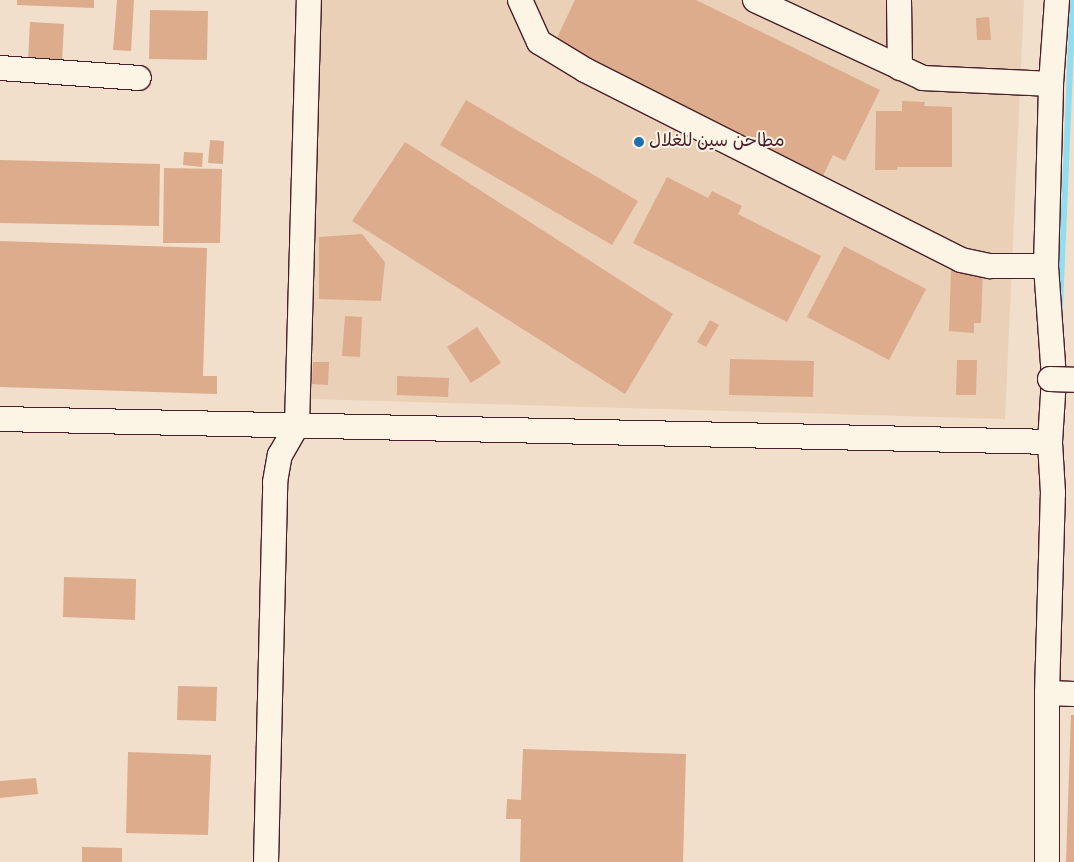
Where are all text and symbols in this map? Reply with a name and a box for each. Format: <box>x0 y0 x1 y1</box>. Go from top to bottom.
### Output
place label: مطاحن سين للغلال <box>649 131 785 153</box>
marker: مطاحن سين للغلال <box>633 136 645 148</box>

